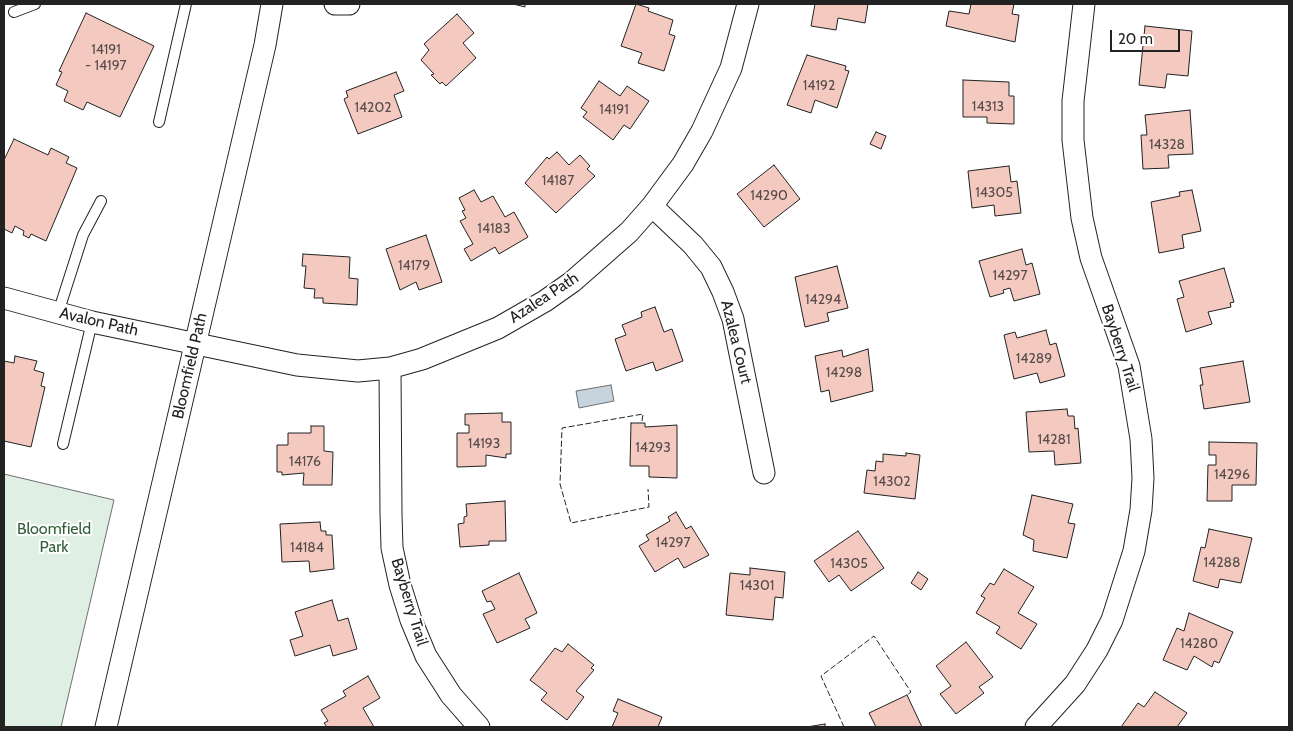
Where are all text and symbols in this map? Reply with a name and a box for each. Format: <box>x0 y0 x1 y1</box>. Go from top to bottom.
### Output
scale bar <box>1113 20 1183 52</box>
text: 20 m <box>1118 30 1153 48</box>
house number: 14191 - 14197 <box>85 42 127 74</box>
house number: 14192 <box>803 78 835 94</box>
house number: 14313 <box>972 99 1004 115</box>
house number: 14202 <box>354 100 392 116</box>
house number: 14191 <box>599 102 629 118</box>
house number: 14328 <box>1149 137 1185 153</box>
house number: 14187 <box>542 173 574 189</box>
house number: 14305 <box>975 185 1013 201</box>
house number: 14290 <box>750 188 788 204</box>
house number: 14183 <box>477 221 511 237</box>
house number: 14179 <box>398 258 430 274</box>
house number: 14297 <box>993 268 1027 284</box>
street label: Azalea Path <box>506 269 582 327</box>
house number: 14294 <box>805 292 841 308</box>
street label: Azalea Court <box>716 298 756 386</box>
street label: Bayberry Trail <box>1097 302 1143 394</box>
street label: Avalon Path <box>58 304 140 340</box>
street label: Bloomfield Path <box>168 311 212 421</box>
house number: 14289 <box>1016 351 1052 367</box>
house number: 14298 <box>826 365 862 381</box>
house number: 14281 <box>1037 432 1071 448</box>
house number: 14193 <box>468 436 500 452</box>
house number: 14293 <box>635 440 671 456</box>
house number: 14176 <box>289 454 321 470</box>
house number: 14296 <box>1214 467 1250 483</box>
house number: 14302 <box>873 474 911 490</box>
park label: Bloomfield Park <box>17 519 91 557</box>
house number: 14297 <box>656 535 690 551</box>
house number: 14184 <box>290 540 324 556</box>
house number: 14288 <box>1204 555 1240 571</box>
street label: Bayberry Trail <box>387 556 431 648</box>
house number: 14305 <box>830 556 868 572</box>
house number: 14301 <box>740 578 774 594</box>
house number: 14280 <box>1180 636 1218 652</box>

